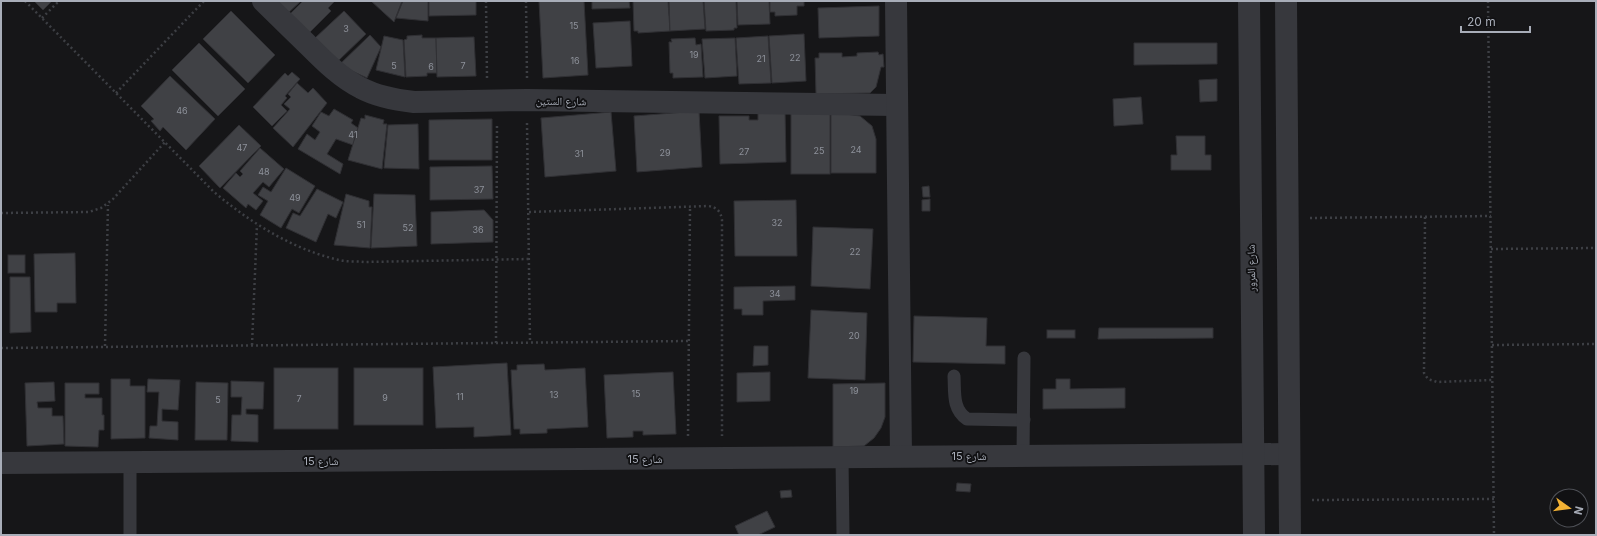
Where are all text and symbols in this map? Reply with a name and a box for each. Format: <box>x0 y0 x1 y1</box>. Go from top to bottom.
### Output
scale bar <box>1461 8 1530 34</box>
text: 20 m <box>1467 14 1496 29</box>
house number: 15 <box>569 20 579 31</box>
house number: 3 <box>343 23 349 34</box>
house number: 19 <box>689 49 699 60</box>
house number: 22 <box>790 52 800 63</box>
house number: 21 <box>756 53 766 64</box>
house number: 16 <box>570 55 580 66</box>
house number: 5 <box>391 60 397 71</box>
house number: 7 <box>460 60 466 71</box>
house number: 6 <box>428 61 434 72</box>
street label: شارع الستين <box>536 94 586 108</box>
house number: 46 <box>176 105 188 116</box>
house number: 41 <box>348 129 358 140</box>
house number: 47 <box>237 142 247 153</box>
house number: 24 <box>850 144 862 155</box>
house number: 25 <box>814 145 824 156</box>
house number: 27 <box>739 146 749 157</box>
house number: 29 <box>659 147 671 158</box>
house number: 31 <box>574 148 584 159</box>
house number: 48 <box>258 166 270 177</box>
house number: 37 <box>474 184 484 195</box>
house number: 49 <box>289 192 301 203</box>
house number: 32 <box>771 217 783 228</box>
house number: 51 <box>356 219 366 230</box>
house number: 52 <box>403 222 413 233</box>
house number: 36 <box>472 224 484 235</box>
street label: شارع المرور <box>1244 244 1258 293</box>
house number: 22 <box>850 246 860 257</box>
house number: 34 <box>769 288 781 299</box>
house number: 20 <box>848 330 860 341</box>
house number: 19 <box>849 385 859 396</box>
house number: 15 <box>631 388 641 399</box>
house number: 13 <box>549 389 559 400</box>
house number: 11 <box>456 391 464 402</box>
house number: 9 <box>382 392 388 403</box>
house number: 7 <box>296 393 302 404</box>
house number: 5 <box>215 394 221 405</box>
street label: شارع 15 <box>951 449 987 463</box>
street label: شارع 15 <box>627 452 663 466</box>
street label: شارع 15 <box>303 454 339 468</box>
north arrow <box>1549 488 1589 528</box>
text: N <box>1571 505 1587 516</box>

